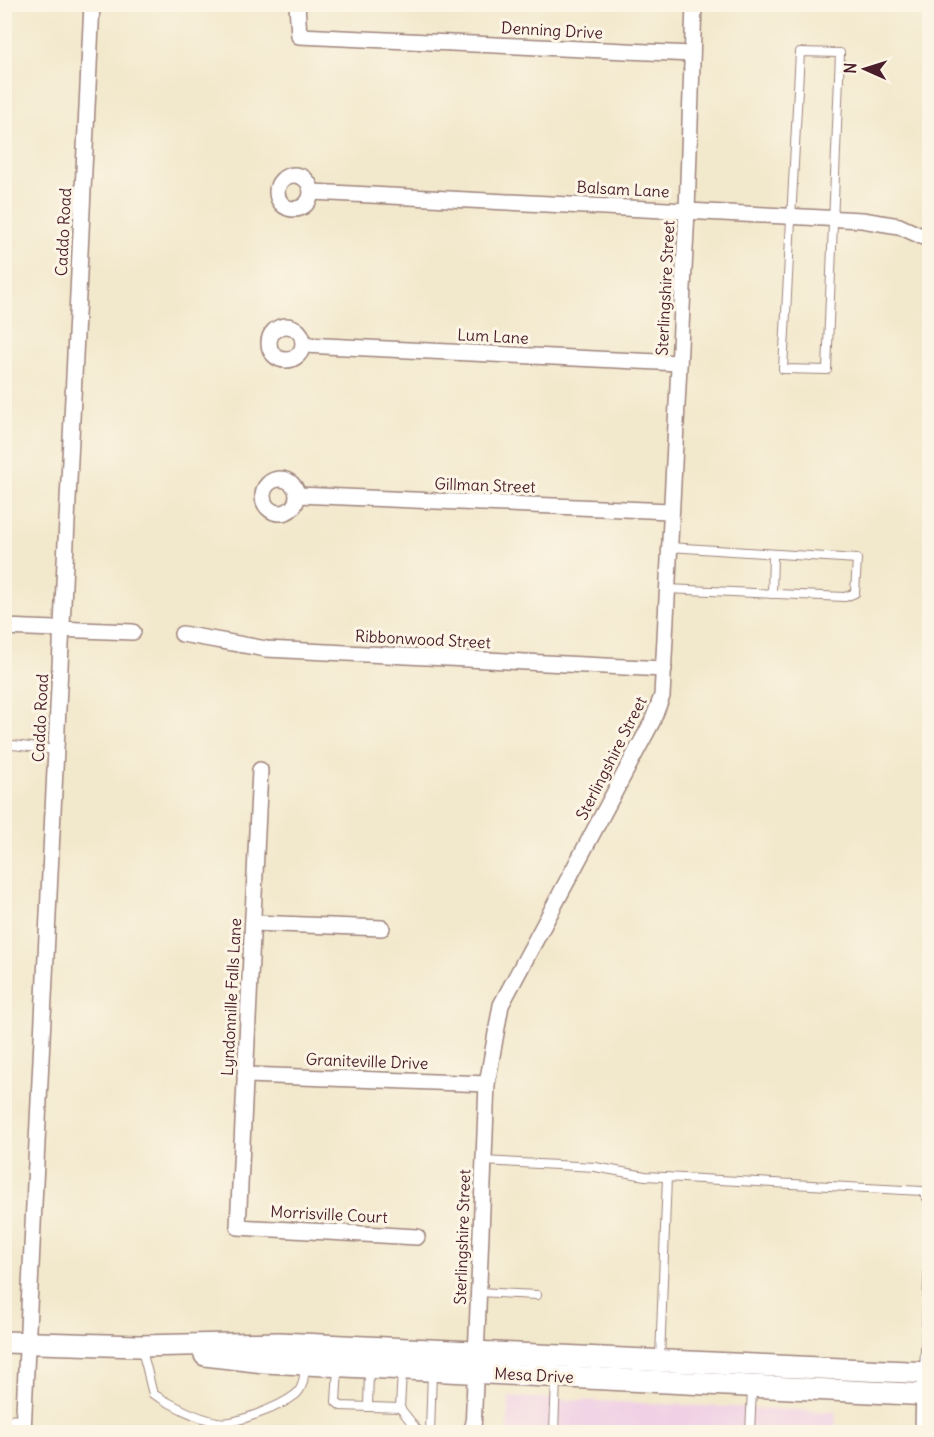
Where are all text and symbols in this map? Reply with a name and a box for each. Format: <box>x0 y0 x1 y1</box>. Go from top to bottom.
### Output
street label: Denning Drive <box>501 17 603 43</box>
north arrow <box>835 39 895 99</box>
text: N <box>840 62 860 74</box>
street label: Balsam Lane <box>576 177 670 201</box>
street label: Caddo Road <box>51 187 75 277</box>
street label: Sterlingshire Street <box>651 219 679 356</box>
street label: Lum Lane <box>457 324 529 348</box>
street label: Gillman Street <box>434 473 537 497</box>
street label: Ribbonwood Street <box>355 625 492 653</box>
street label: Caddo Road <box>28 673 52 763</box>
street label: Sterlingshire Street <box>571 692 651 823</box>
street label: Lyndonnille Falls Lane <box>217 917 245 1077</box>
street label: Graniteville Drive <box>305 1049 429 1073</box>
street label: Sterlingshire Street <box>450 1168 474 1305</box>
street label: Morrisville Court <box>270 1201 389 1227</box>
street label: Mesa Drive <box>494 1363 574 1387</box>

